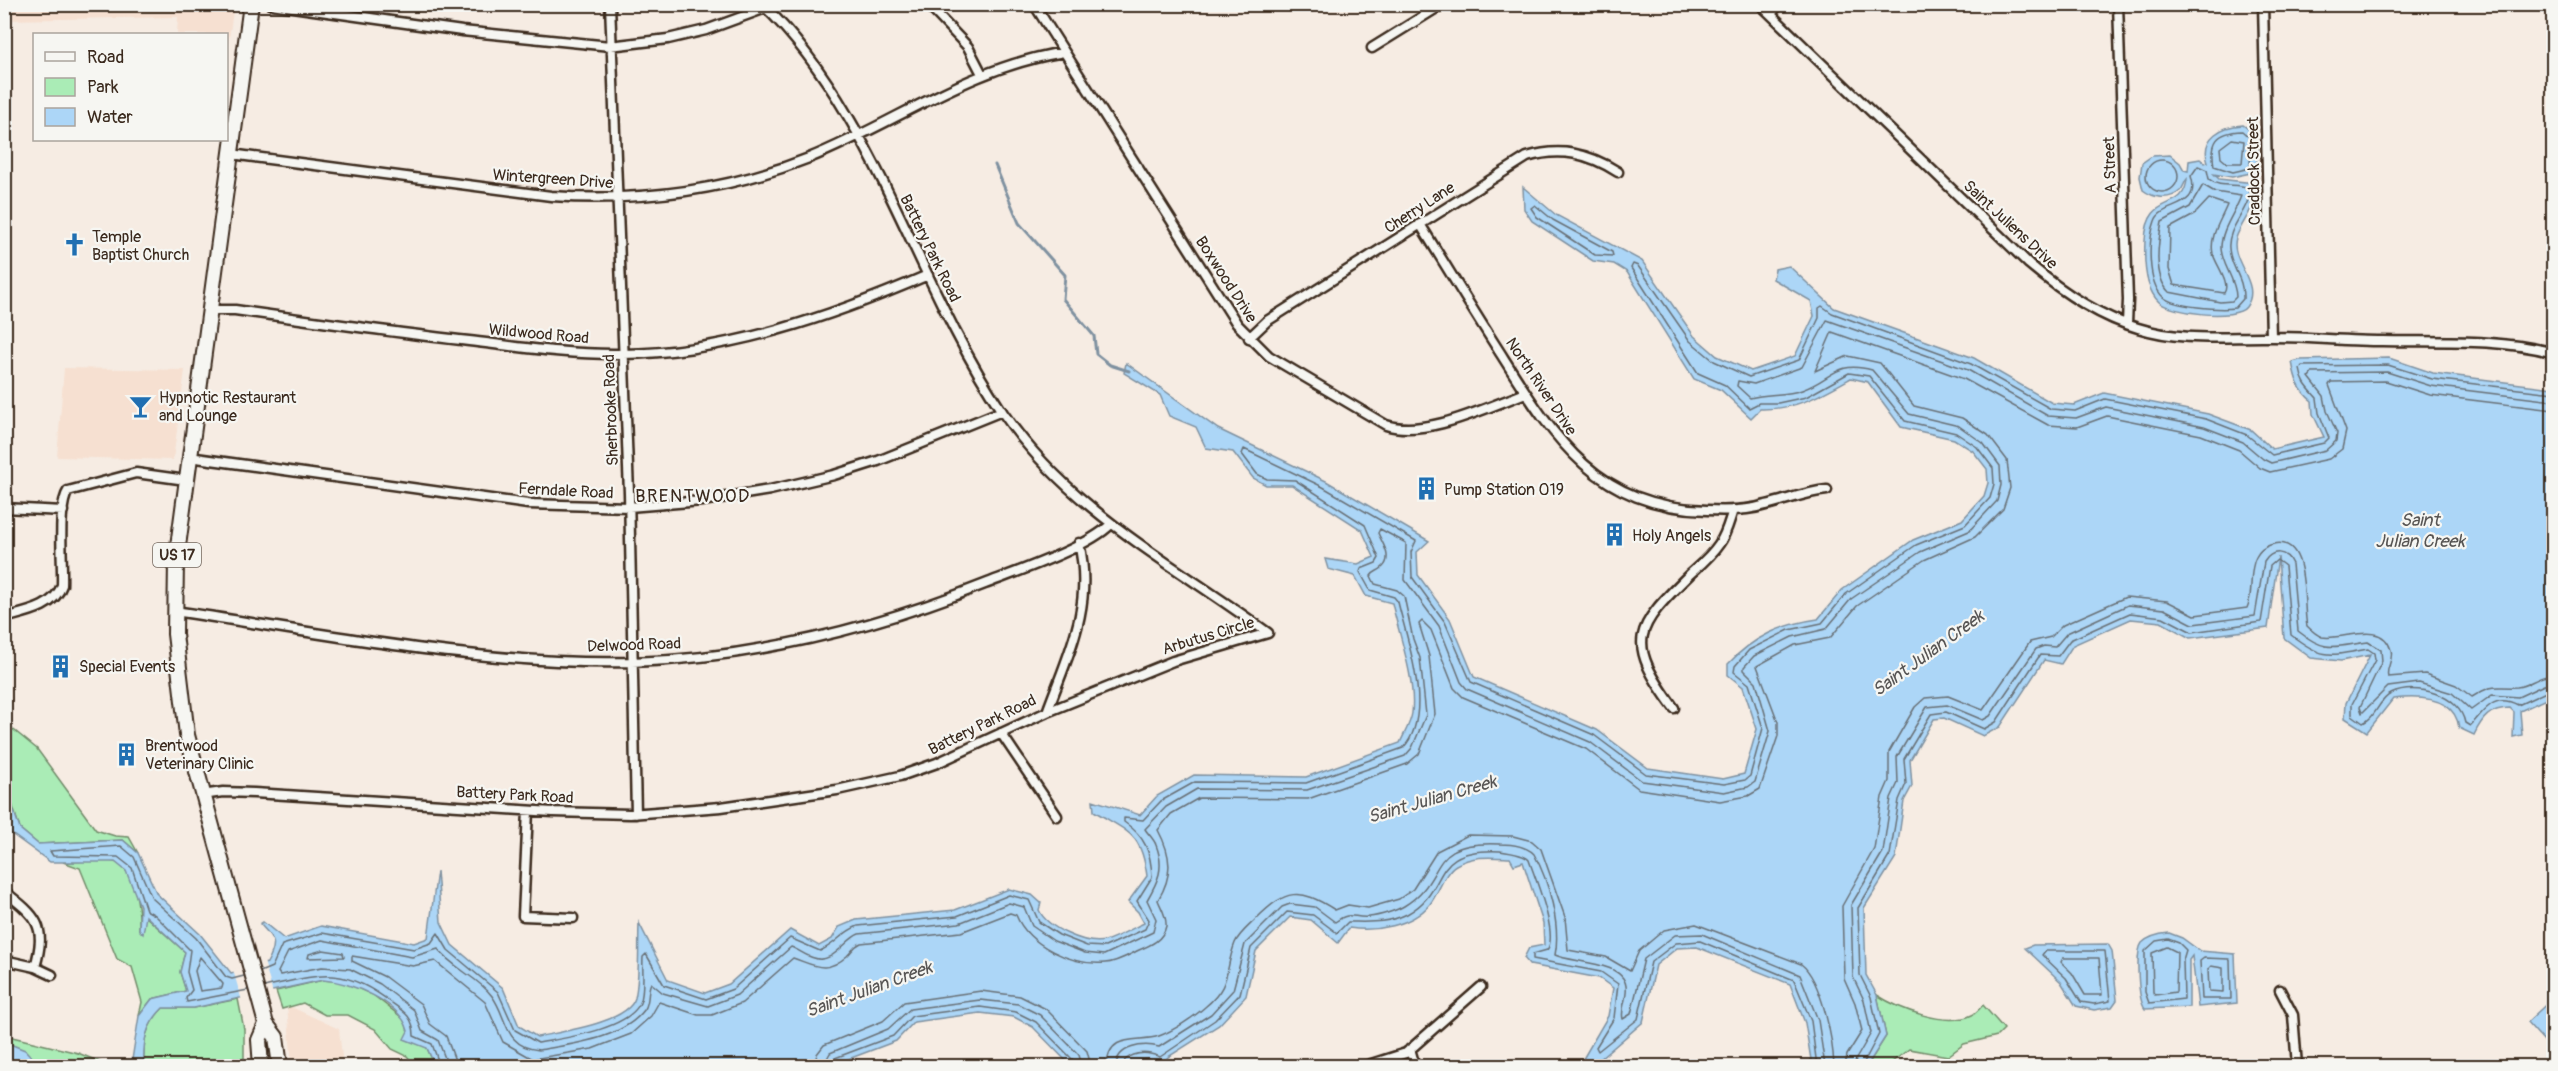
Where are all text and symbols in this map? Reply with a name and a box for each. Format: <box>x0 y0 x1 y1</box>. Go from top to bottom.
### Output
legend <box>33 33 228 141</box>
text: Road <box>87 46 124 69</box>
text: Park <box>87 76 119 99</box>
text: Water <box>87 106 133 129</box>
street label: Craddock Street <box>2243 116 2265 225</box>
street label: A Street <box>2099 135 2121 194</box>
street label: Wintergreen Drive <box>492 165 614 193</box>
street label: Saint Juliens Drive <box>1959 176 2062 274</box>
street label: Cherry Lane <box>1381 178 1459 238</box>
street label: Battery Park Road <box>895 191 965 306</box>
place label: Temple Baptist Church <box>92 227 189 265</box>
church icon: Temple Baptist Church <box>61 232 87 258</box>
street label: Boxwood Drive <box>1191 233 1262 327</box>
street label: Wildwood Road <box>488 320 590 348</box>
street label: North River Drive <box>1501 334 1581 439</box>
street label: Sherbrooke Road <box>599 354 623 466</box>
place label: Hypnotic Restaurant and Lounge <box>159 388 297 426</box>
bar icon: Hypnotic Restaurant and Lounge <box>128 393 154 419</box>
building icon: Pump Station 019 <box>1413 476 1439 502</box>
street label: Ferndale Road <box>518 479 614 503</box>
place label: Pump Station 019 <box>1444 480 1564 500</box>
district label: BRENTWOOD <box>635 485 751 508</box>
water label: Saint Julian Creek <box>2375 509 2466 553</box>
building icon: Holy Angels <box>1601 522 1627 548</box>
place label: Holy Angels <box>1632 526 1711 546</box>
road number: US 17 <box>153 543 201 567</box>
water label: Saint Julian Creek <box>1868 604 1990 702</box>
street label: Arbutus Circle <box>1160 612 1257 659</box>
street label: Delwood Road <box>587 633 681 657</box>
building icon: Special Events <box>48 653 74 679</box>
place label: Special Events <box>79 657 175 677</box>
street label: Battery Park Road <box>925 690 1040 760</box>
place label: Brentwood Veterinary Clinic <box>145 736 254 774</box>
building icon: Brentwood Veterinary Clinic <box>114 741 140 767</box>
water label: Saint Julian Creek <box>1365 770 1500 829</box>
street label: Battery Park Road <box>456 782 574 808</box>
water label: Saint Julian Creek <box>803 955 937 1023</box>

